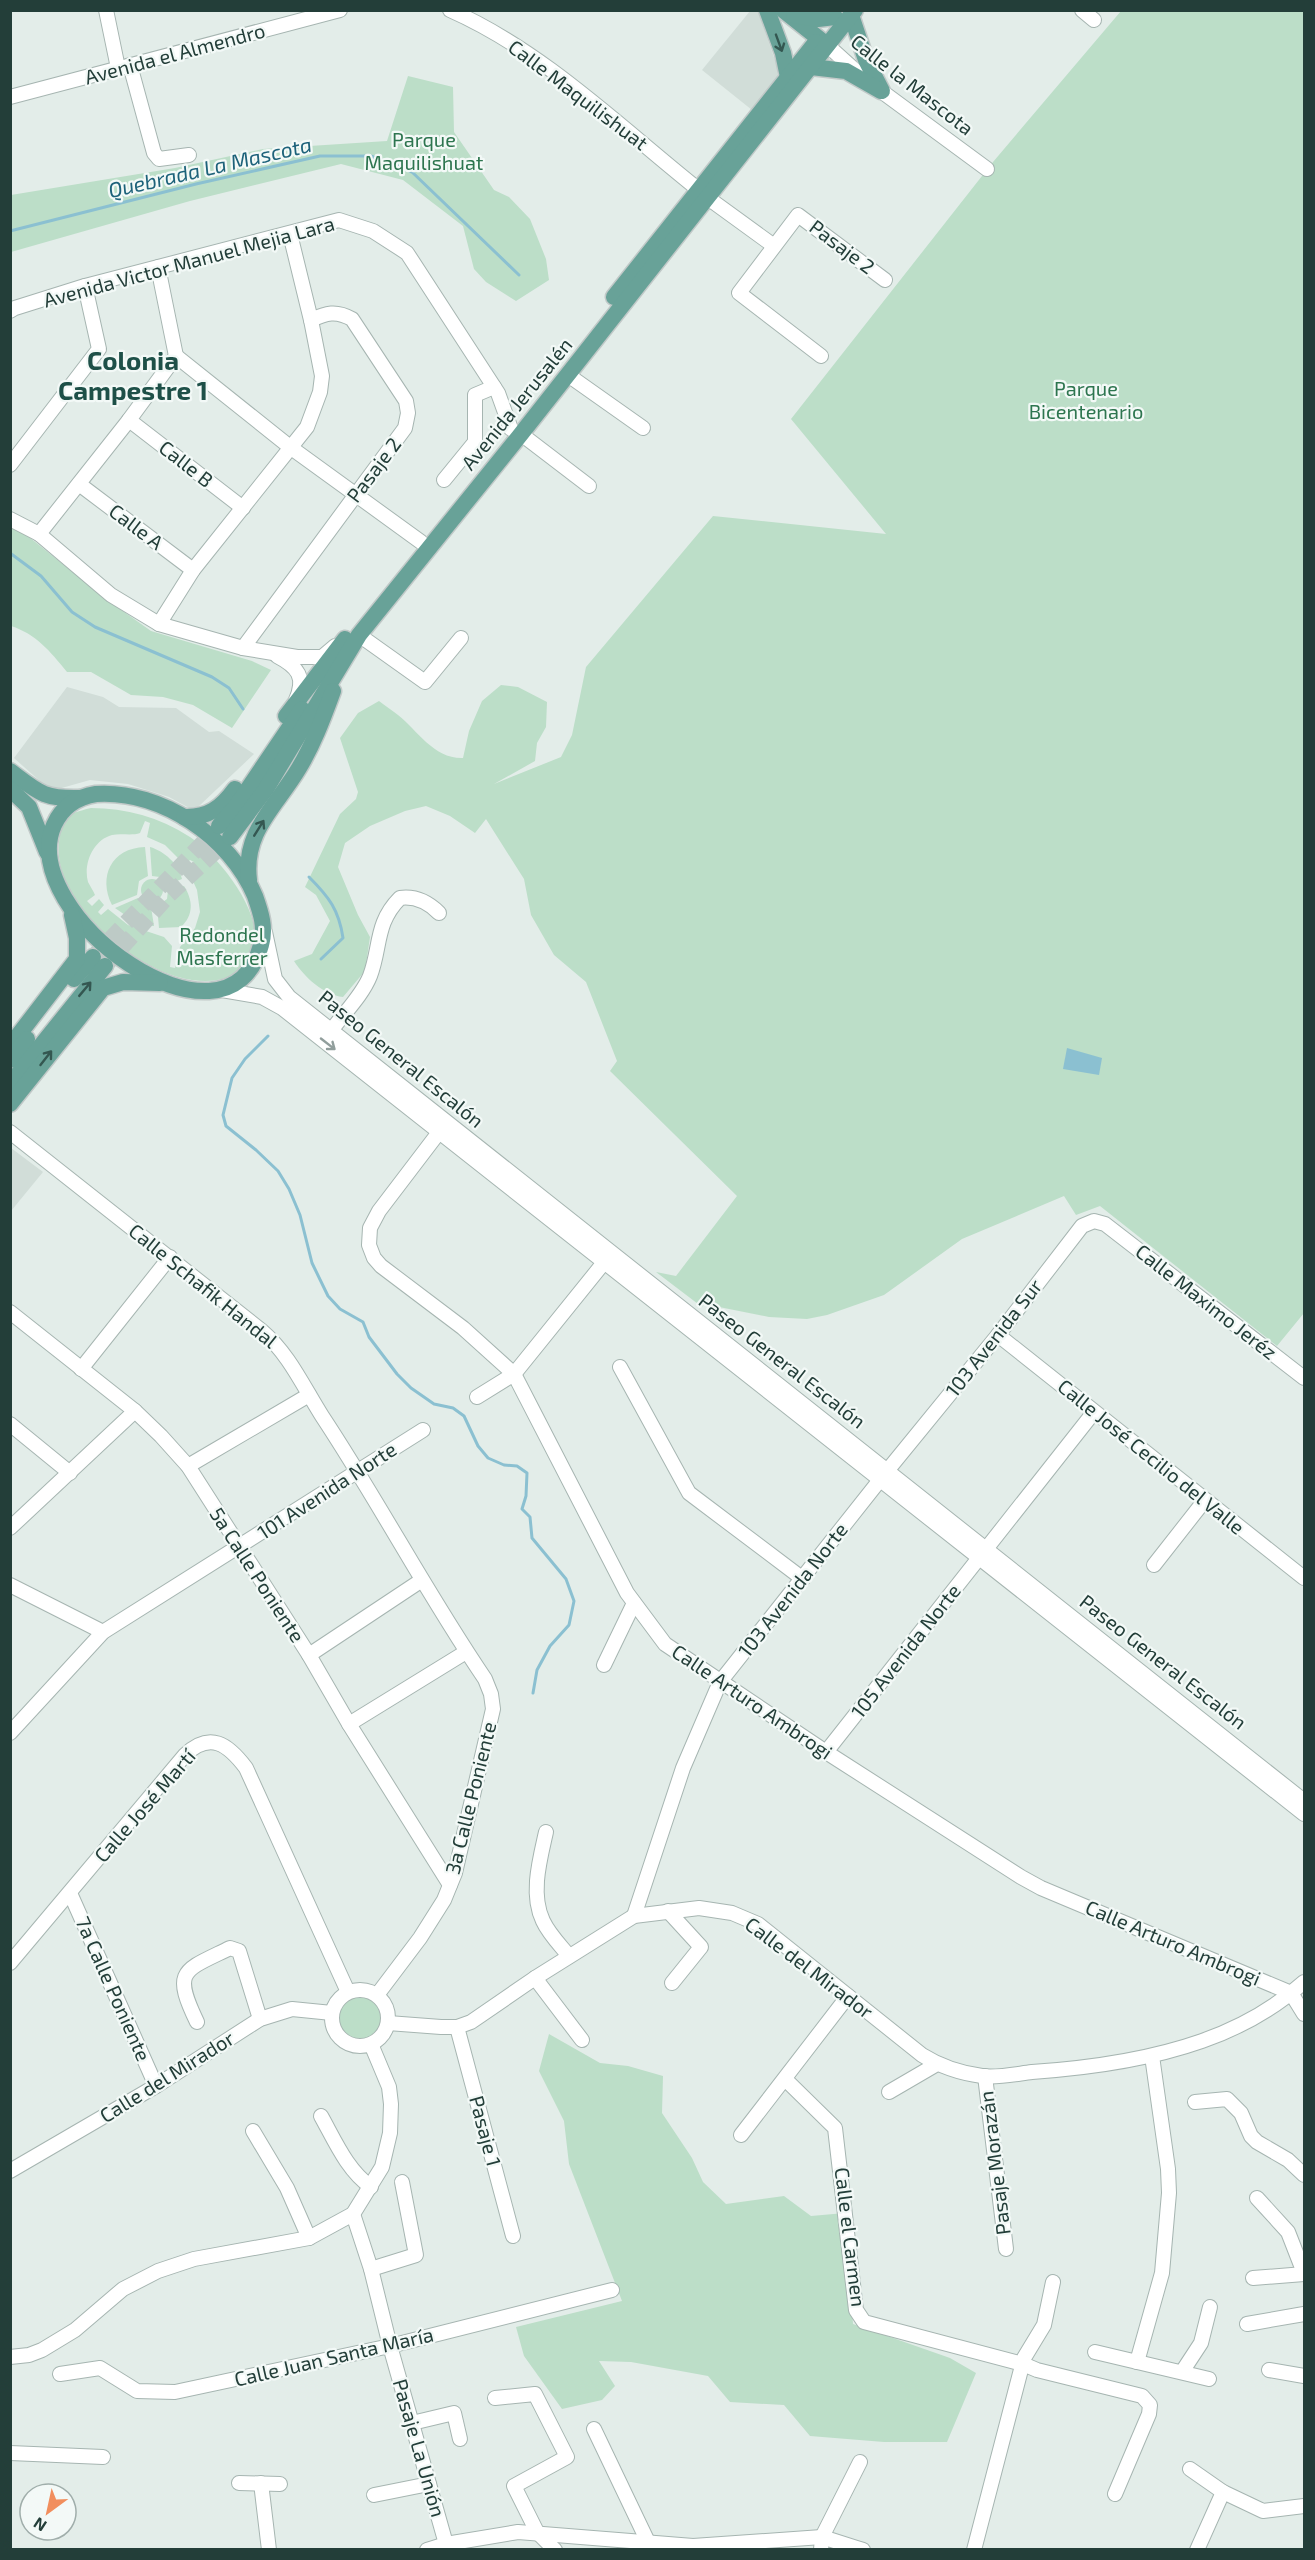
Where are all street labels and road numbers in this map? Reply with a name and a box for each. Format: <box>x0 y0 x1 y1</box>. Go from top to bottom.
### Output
street label: Avenida el Almendro <box>82 17 268 89</box>
street label: Calle la Mascota <box>846 29 979 140</box>
street label: Calle Maquilishuat <box>504 34 653 155</box>
street label: Avenida Victor Manuel Mejia Lara <box>41 211 337 311</box>
street label: Pasaje 2 <box>805 214 880 278</box>
street label: Avenida Jerusalén <box>456 333 577 474</box>
street label: Pasaje 2 <box>341 432 405 507</box>
street label: Calle B <box>155 435 218 492</box>
street label: Calle A <box>105 498 169 555</box>
street label: Paseo General Escalón <box>314 984 489 1132</box>
street label: Calle Schafik Handal <box>125 1218 283 1352</box>
street label: Calle Maximo Jeréz <box>1131 1239 1282 1364</box>
street label: 103 Avenida Sur <box>940 1274 1047 1401</box>
street label: Paseo General Escalón <box>694 1288 871 1433</box>
street label: Calle José Cecilio del Valle <box>1054 1374 1250 1539</box>
street label: 101 Avenida Norte <box>253 1436 400 1544</box>
street label: 5a Calle Poniente <box>205 1503 310 1646</box>
street label: 103 Avenida Norte <box>732 1517 852 1661</box>
street label: 105 Avenida Norte <box>845 1579 965 1722</box>
street label: Paseo General Escalón <box>1075 1589 1252 1734</box>
street label: Calle Arturo Ambrogi <box>668 1639 837 1764</box>
street label: 3a Calle Poniente <box>439 1719 501 1877</box>
street label: Calle José Martí <box>89 1743 200 1867</box>
street label: Calle Arturo Ambrogi <box>1082 1894 1265 1990</box>
street label: Calle del Mirador <box>741 1911 878 2023</box>
street label: 7a Calle Poniente <box>71 1913 156 2064</box>
street label: Calle del Mirador <box>95 2025 238 2127</box>
street label: Pasaje Morazán <box>973 2090 1015 2236</box>
street label: Pasaje 1 <box>465 2093 507 2169</box>
street label: Calle el Carmen <box>831 2166 871 2308</box>
street label: Calle Juan Santa María <box>232 2321 436 2391</box>
street label: Pasaje La Unión <box>389 2376 451 2520</box>

